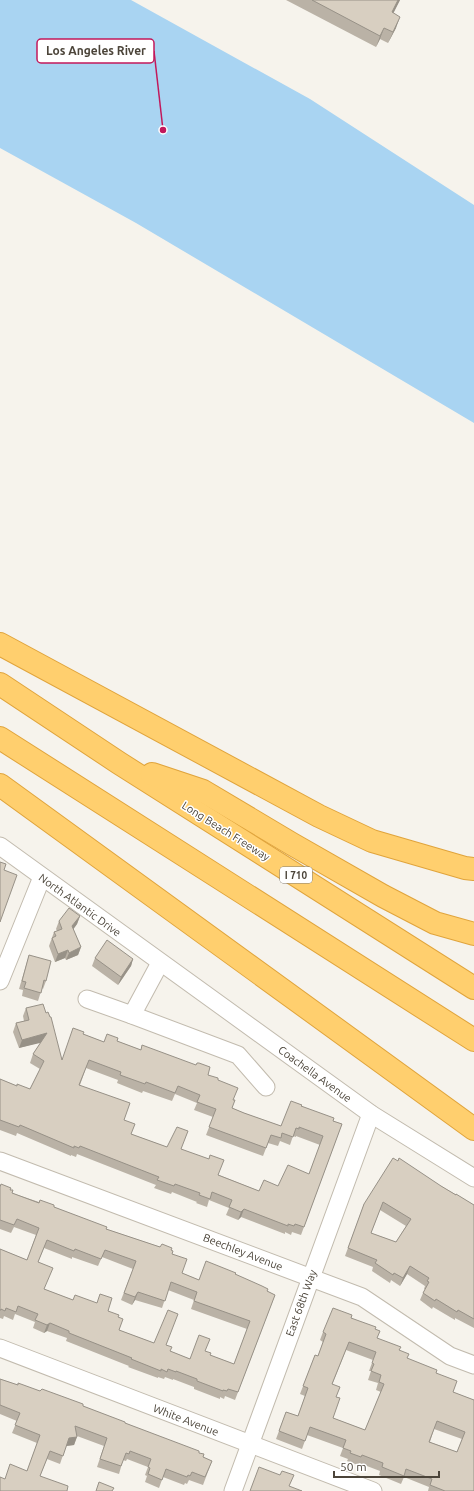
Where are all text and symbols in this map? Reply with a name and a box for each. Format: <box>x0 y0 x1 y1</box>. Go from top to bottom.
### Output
callout: Los Angeles River <box>37 39 154 63</box>
text: Los Angeles River <box>46 44 146 57</box>
street label: Long Beach Freeway <box>180 799 273 863</box>
road number: I 710 <box>280 867 312 883</box>
street label: North Atlantic Drive <box>37 871 123 939</box>
street label: Coachella Avenue <box>276 1043 354 1105</box>
street label: Beechley Avenue <box>201 1231 285 1273</box>
street label: East 68th Way <box>283 1267 319 1338</box>
street label: White Avenue <box>152 1402 220 1438</box>
scale bar <box>334 1453 439 1479</box>
text: 50 m <box>340 1460 367 1473</box>

